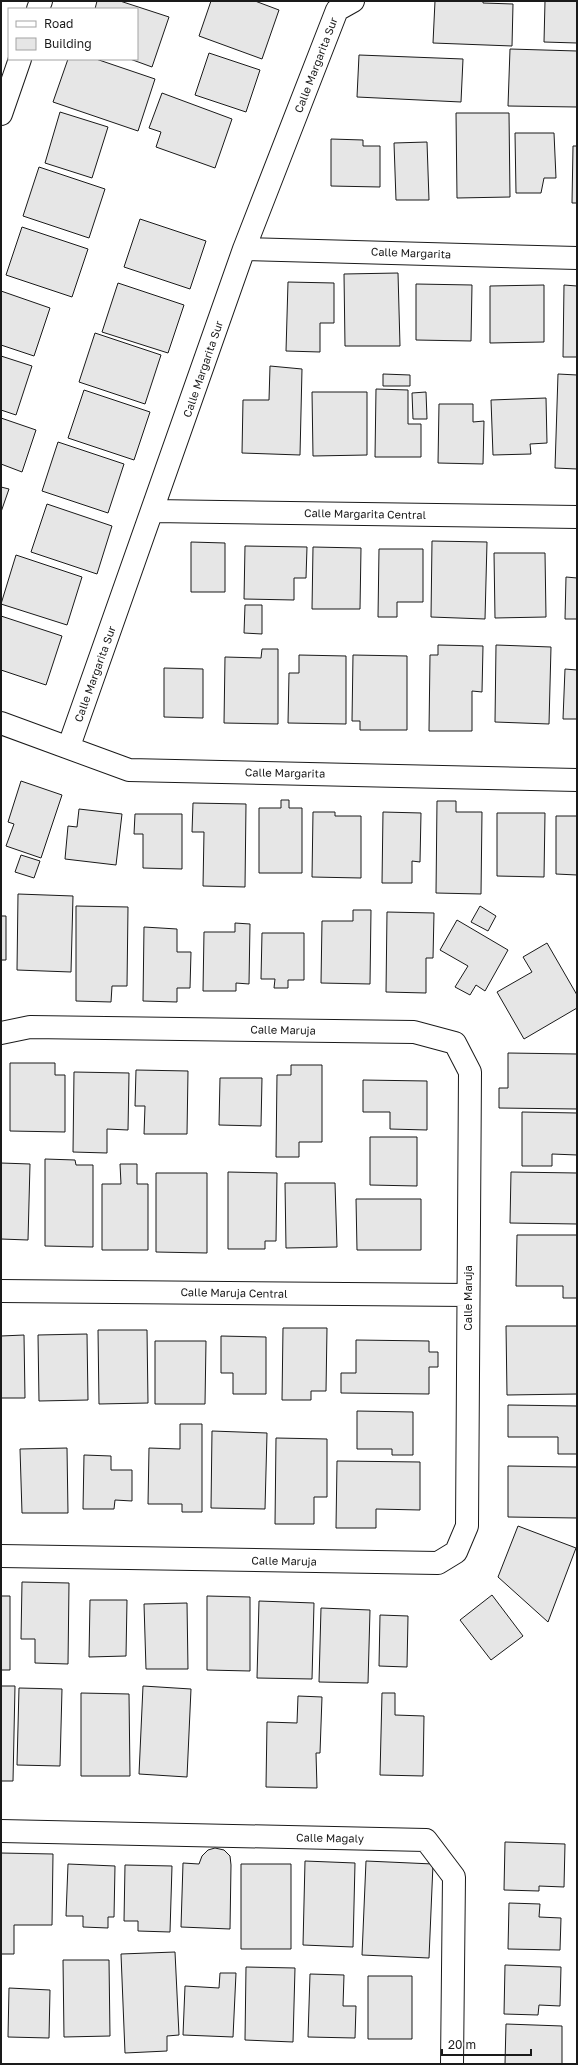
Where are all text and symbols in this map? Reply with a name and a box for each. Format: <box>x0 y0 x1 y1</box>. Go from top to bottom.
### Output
legend <box>8 8 138 60</box>
street label: Calle Margarita Sur <box>291 15 340 114</box>
text: Road <box>44 16 73 31</box>
text: Building <box>44 36 92 51</box>
street label: Calle Margarita <box>371 245 451 260</box>
street label: Calle Margarita Sur <box>180 318 225 419</box>
street label: Calle Margarita Central <box>304 506 427 521</box>
street label: Calle Margarita Sur <box>71 623 118 724</box>
street label: Calle Margarita <box>245 765 325 780</box>
street label: Calle Maruja <box>250 1022 316 1037</box>
street label: Calle Maruja <box>461 1265 474 1331</box>
street label: Calle Maruja Central <box>180 1285 288 1300</box>
street label: Calle Maruja <box>251 1553 317 1568</box>
street label: Calle Magaly <box>296 1830 364 1845</box>
scale bar <box>442 2031 531 2057</box>
text: 20 m <box>448 2037 476 2052</box>

